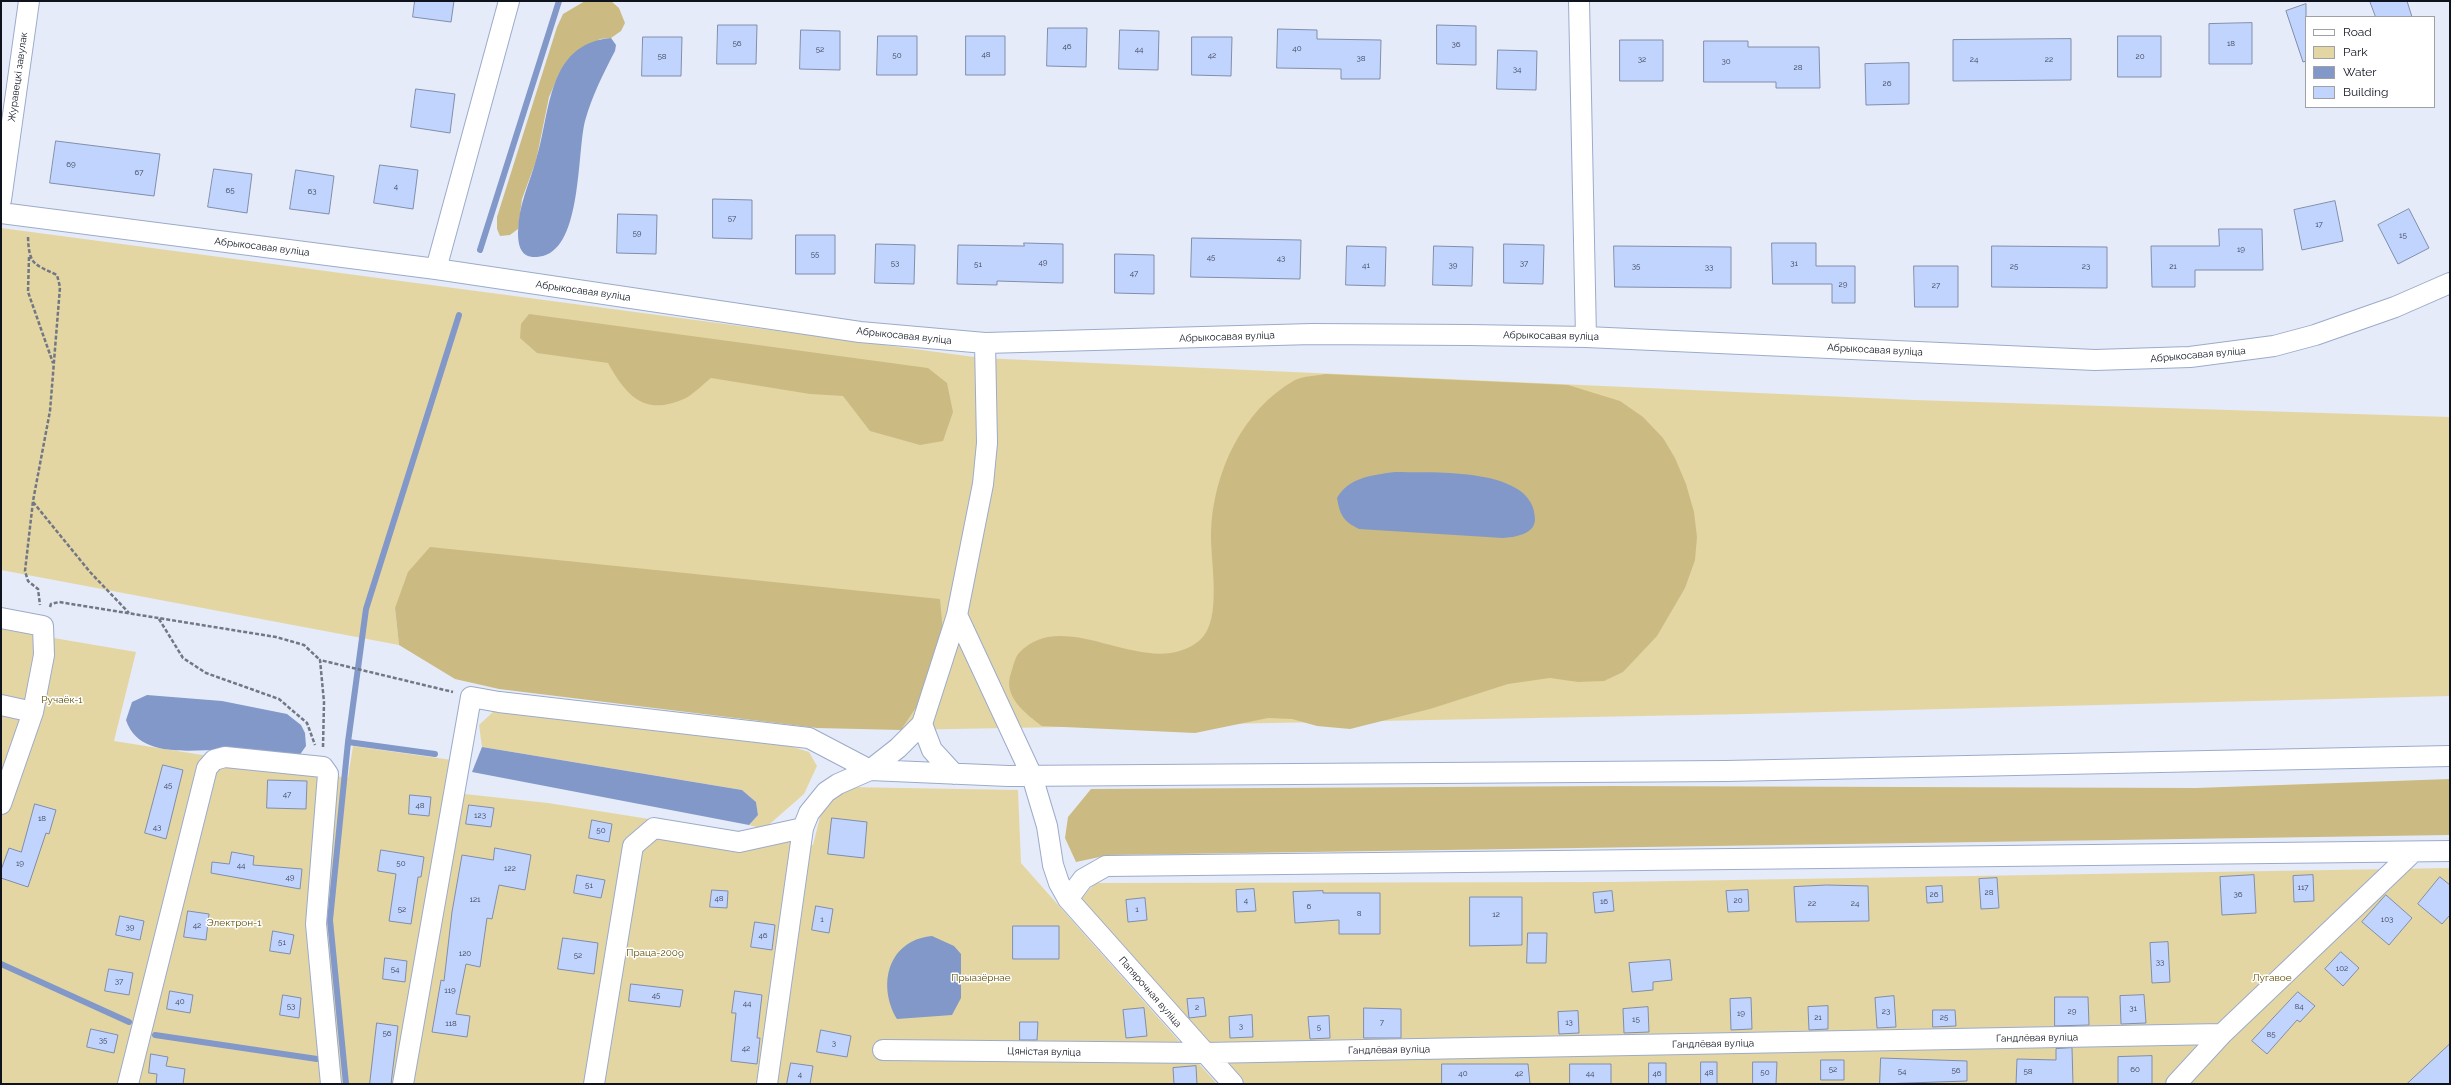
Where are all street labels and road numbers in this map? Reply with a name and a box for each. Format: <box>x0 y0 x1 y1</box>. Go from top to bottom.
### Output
street label: Журавецкі завулак <box>6 31 30 123</box>
street label: Абрыкосавая вуліца <box>214 235 310 259</box>
street label: Абрыкосавая вуліца <box>535 278 631 304</box>
street label: Абрыкосавая вуліца <box>856 325 952 347</box>
street label: Абрыкосавая вуліца <box>1179 329 1275 345</box>
street label: Абрыкосавая вуліца <box>1503 329 1599 343</box>
street label: Абрыкосавая вуліца <box>1827 342 1923 358</box>
street label: Абрыкосавая вуліца <box>2150 345 2246 365</box>
street label: Папярочная вуліца <box>1116 954 1184 1030</box>
street label: Гандлёвая вуліца <box>1996 1031 2078 1045</box>
street label: Гандлёвая вуліца <box>1672 1037 1754 1051</box>
street label: Гандлёвая вуліца <box>1348 1043 1430 1057</box>
street label: Цяністая вуліца <box>1007 1045 1081 1059</box>

